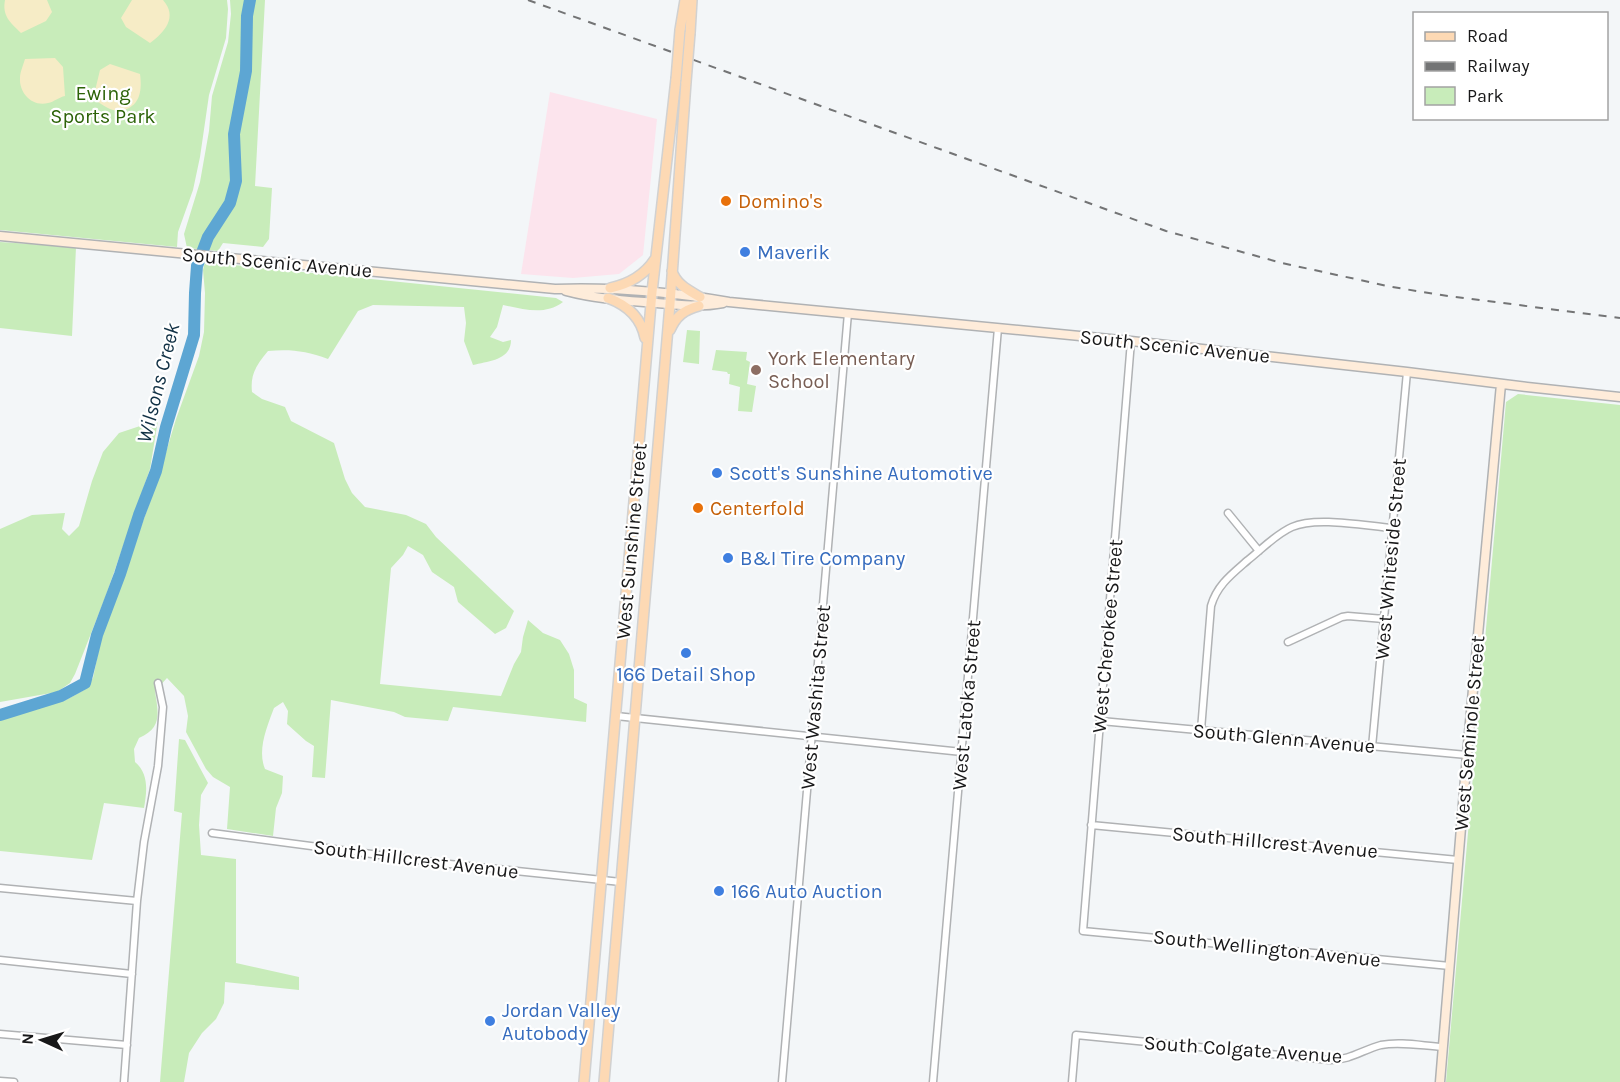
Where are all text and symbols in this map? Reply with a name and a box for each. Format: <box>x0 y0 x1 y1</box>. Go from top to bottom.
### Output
legend <box>1413 12 1608 120</box>
text: Road <box>1467 25 1508 47</box>
text: Railway <box>1467 55 1530 77</box>
park label: Ewing Sports Park <box>50 82 156 128</box>
text: Park <box>1467 85 1504 107</box>
place label: Domino's <box>738 190 823 213</box>
marker: Domino's <box>719 194 733 208</box>
place label: Maverik <box>757 241 830 264</box>
street label: South Scenic Avenue <box>181 243 373 282</box>
marker: Maverik <box>738 245 752 259</box>
water label: Wilsons Creek <box>131 320 185 446</box>
street label: South Scenic Avenue <box>1079 325 1271 368</box>
place label: York Elementary School <box>768 347 915 393</box>
marker: York Elementary School <box>749 363 763 377</box>
street label: West Sunshine Street <box>611 441 652 640</box>
street label: West Whiteside Street <box>1370 457 1411 661</box>
place label: Scott's Sunshine Automotive <box>729 462 993 485</box>
marker: Scott's Sunshine Automotive <box>710 466 724 480</box>
place label: Centerfold <box>710 497 805 520</box>
marker: Centerfold <box>691 501 705 515</box>
street label: West Cherokee Street <box>1088 538 1127 734</box>
place label: B&I Tire Company <box>740 547 905 570</box>
marker: B&I Tire Company <box>721 551 735 565</box>
street label: West Washita Street <box>796 603 835 790</box>
street label: West Latoka Street <box>948 618 985 791</box>
street label: West Seminole Street <box>1450 634 1490 832</box>
marker: 166 Detail Shop <box>679 646 693 660</box>
place label: 166 Detail Shop <box>616 663 756 686</box>
street label: South Glenn Avenue <box>1192 719 1376 758</box>
street label: South Hillcrest Avenue <box>1171 822 1379 863</box>
street label: South Hillcrest Avenue <box>312 836 520 883</box>
place label: 166 Auto Auction <box>731 880 882 903</box>
marker: 166 Auto Auction <box>712 884 726 898</box>
street label: South Wellington Avenue <box>1152 925 1382 972</box>
place label: Jordan Valley Autobody <box>502 999 620 1045</box>
north arrow <box>12 1010 72 1070</box>
marker: Jordan Valley Autobody <box>483 1014 497 1028</box>
street label: South Colgate Avenue <box>1143 1031 1343 1068</box>
text: N <box>18 1033 37 1045</box>

